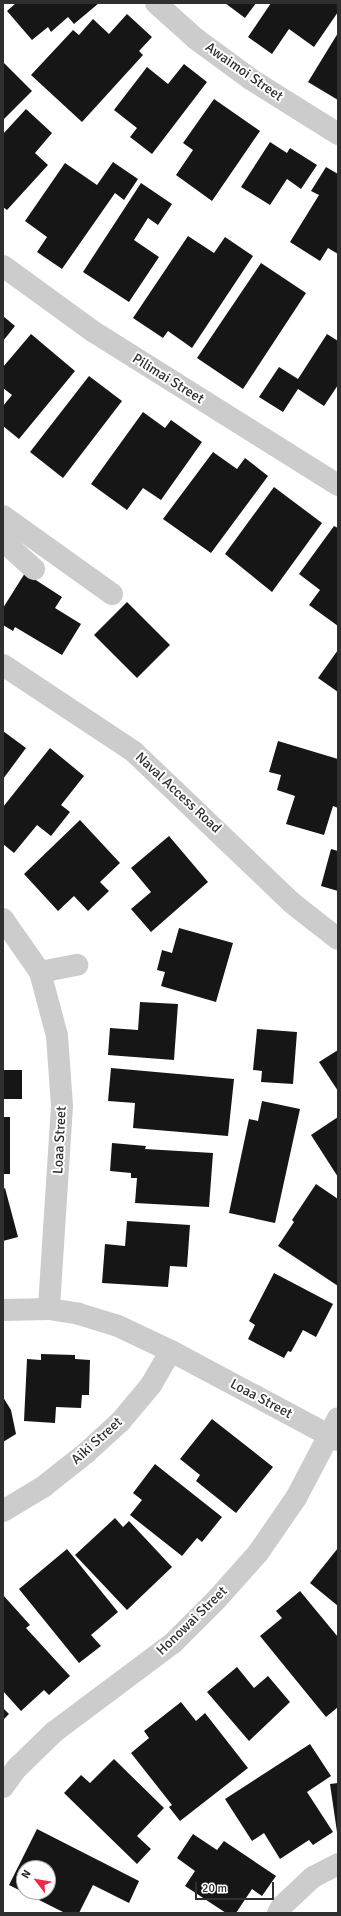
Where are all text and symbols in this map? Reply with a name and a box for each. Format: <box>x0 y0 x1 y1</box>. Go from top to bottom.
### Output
street label: Awaimoi Street <box>202 39 286 105</box>
street label: Pilimai Street <box>129 350 207 408</box>
street label: Naval Access Road <box>132 749 224 837</box>
street label: Loaa Street <box>50 1106 70 1174</box>
street label: Loaa Street <box>227 1376 295 1422</box>
street label: Aiki Street <box>68 1414 126 1468</box>
street label: Honowai Street <box>153 1583 231 1659</box>
north arrow <box>16 1860 56 1900</box>
text: N <box>19 1867 34 1881</box>
scale bar <box>197 1874 276 1900</box>
text: 20 m <box>202 1881 227 1896</box>

